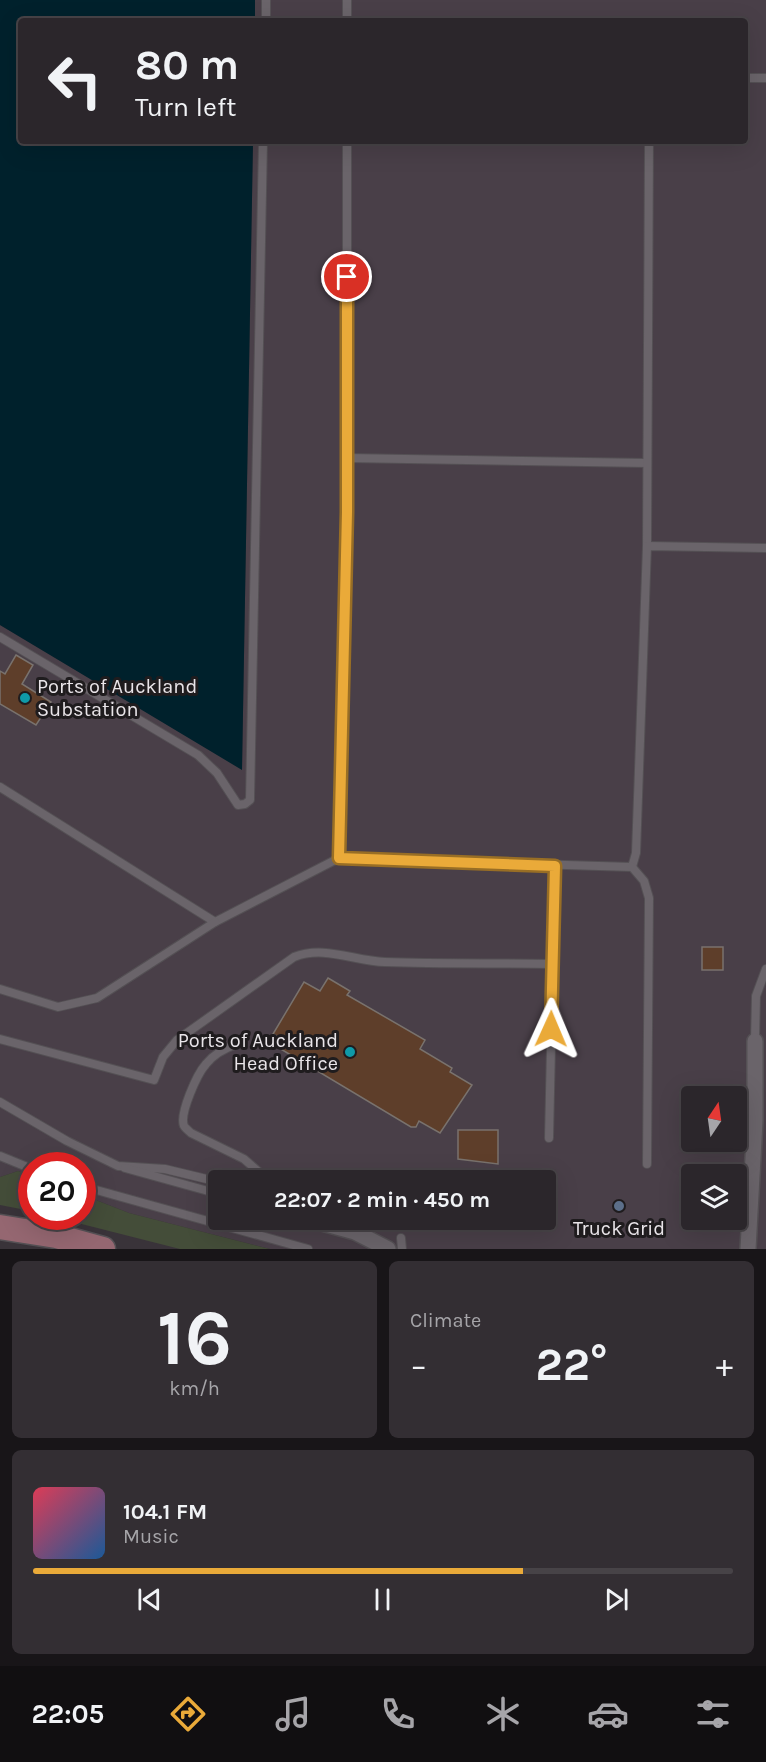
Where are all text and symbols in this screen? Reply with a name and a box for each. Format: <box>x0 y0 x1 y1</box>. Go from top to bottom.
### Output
text: 80 m <box>135 40 239 90</box>
icon: left <box>36 42 114 120</box>
text: Turn left <box>135 91 236 123</box>
pin <box>321 251 372 302</box>
icon: arrive <box>330 260 363 293</box>
place label: Ports of Auckland Substation <box>37 675 197 721</box>
marker: Ports of Auckland Substation <box>18 691 32 705</box>
position arrow <box>519 997 583 1061</box>
place label: Ports of Auckland Head Office <box>178 1029 338 1075</box>
marker: Ports of Auckland Head Office <box>343 1045 357 1059</box>
north arrow <box>681 1086 747 1152</box>
map controls <box>681 1086 747 1230</box>
speed limit sign: 20 <box>18 1152 96 1230</box>
button: layers <box>681 1164 747 1230</box>
text: 22:07 · 2 min · 450 m <box>274 1187 490 1213</box>
marker: Truck Grid <box>612 1199 626 1213</box>
place label: Truck Grid <box>573 1217 665 1240</box>
text: 16 <box>157 1292 232 1384</box>
text: Climate <box>410 1309 481 1332</box>
text: 22° <box>536 1339 607 1391</box>
text: − <box>410 1346 427 1384</box>
text: + <box>716 1346 733 1384</box>
text: km/h <box>169 1377 220 1400</box>
text: 104.1 FM <box>123 1499 207 1525</box>
text: Music <box>123 1525 179 1548</box>
icon: previous <box>133 1583 166 1616</box>
icon: pause <box>366 1583 399 1616</box>
icon: next <box>600 1583 633 1616</box>
icon: directions <box>167 1693 209 1735</box>
icon: music <box>272 1693 314 1735</box>
icon: phone <box>377 1693 419 1735</box>
icon: climate <box>482 1693 524 1735</box>
icon: car <box>587 1693 629 1735</box>
icon: filters <box>692 1693 734 1735</box>
text: 22:05 <box>32 1698 104 1730</box>

